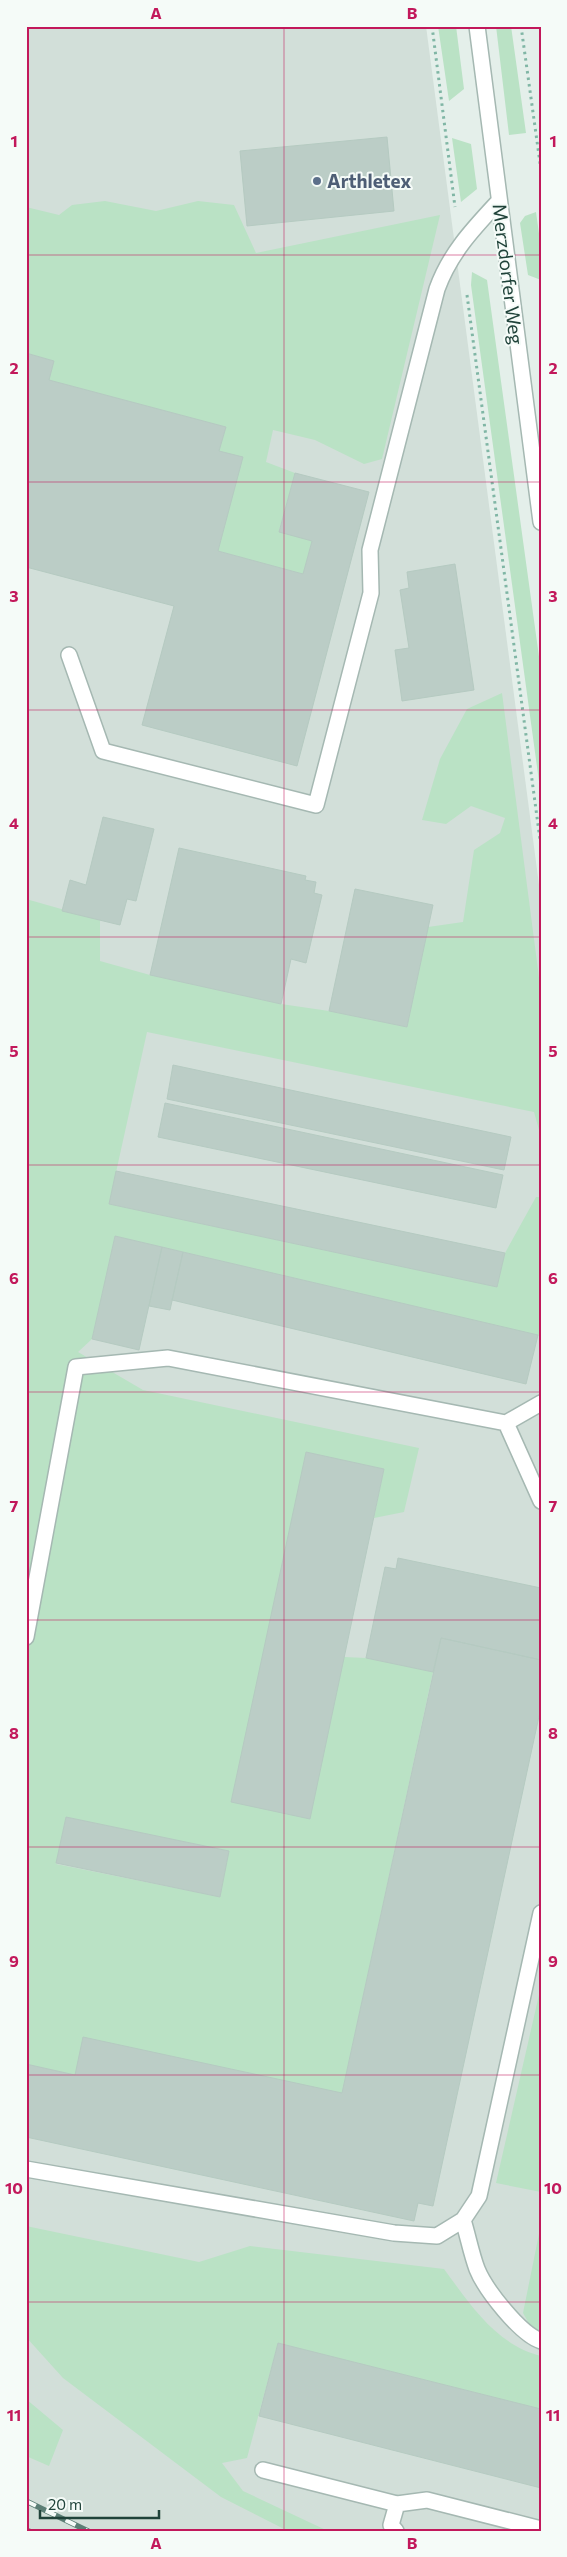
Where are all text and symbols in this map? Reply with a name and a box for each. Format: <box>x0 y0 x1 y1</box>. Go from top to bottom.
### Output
text: A <box>150 3 162 22</box>
text: B <box>407 3 418 22</box>
text: 1 <box>10 131 18 150</box>
text: 1 <box>549 131 557 150</box>
place label: Arthletex <box>327 169 412 192</box>
marker: Arthletex <box>311 175 323 187</box>
street label: Merzdorfer Weg <box>488 202 529 346</box>
text: 2 <box>9 358 19 377</box>
text: 2 <box>548 358 558 377</box>
text: 3 <box>9 586 19 605</box>
text: 3 <box>548 586 558 605</box>
text: 4 <box>9 813 19 832</box>
text: 4 <box>548 813 558 832</box>
text: 5 <box>9 1041 19 1060</box>
text: 5 <box>548 1041 558 1060</box>
text: 6 <box>9 1268 19 1287</box>
text: 6 <box>548 1268 558 1287</box>
text: 7 <box>10 1496 19 1515</box>
text: 7 <box>549 1496 558 1515</box>
text: 8 <box>9 1723 19 1742</box>
text: 8 <box>548 1723 558 1742</box>
text: 9 <box>9 1951 19 1970</box>
text: 9 <box>548 1951 558 1970</box>
text: 10 <box>5 2178 23 2197</box>
text: 10 <box>544 2178 562 2197</box>
text: 11 <box>7 2405 21 2424</box>
text: 11 <box>546 2405 560 2424</box>
scale bar <box>40 2487 159 2519</box>
text: 20 m <box>48 2495 82 2513</box>
text: A <box>150 2533 162 2552</box>
text: B <box>407 2533 418 2552</box>

